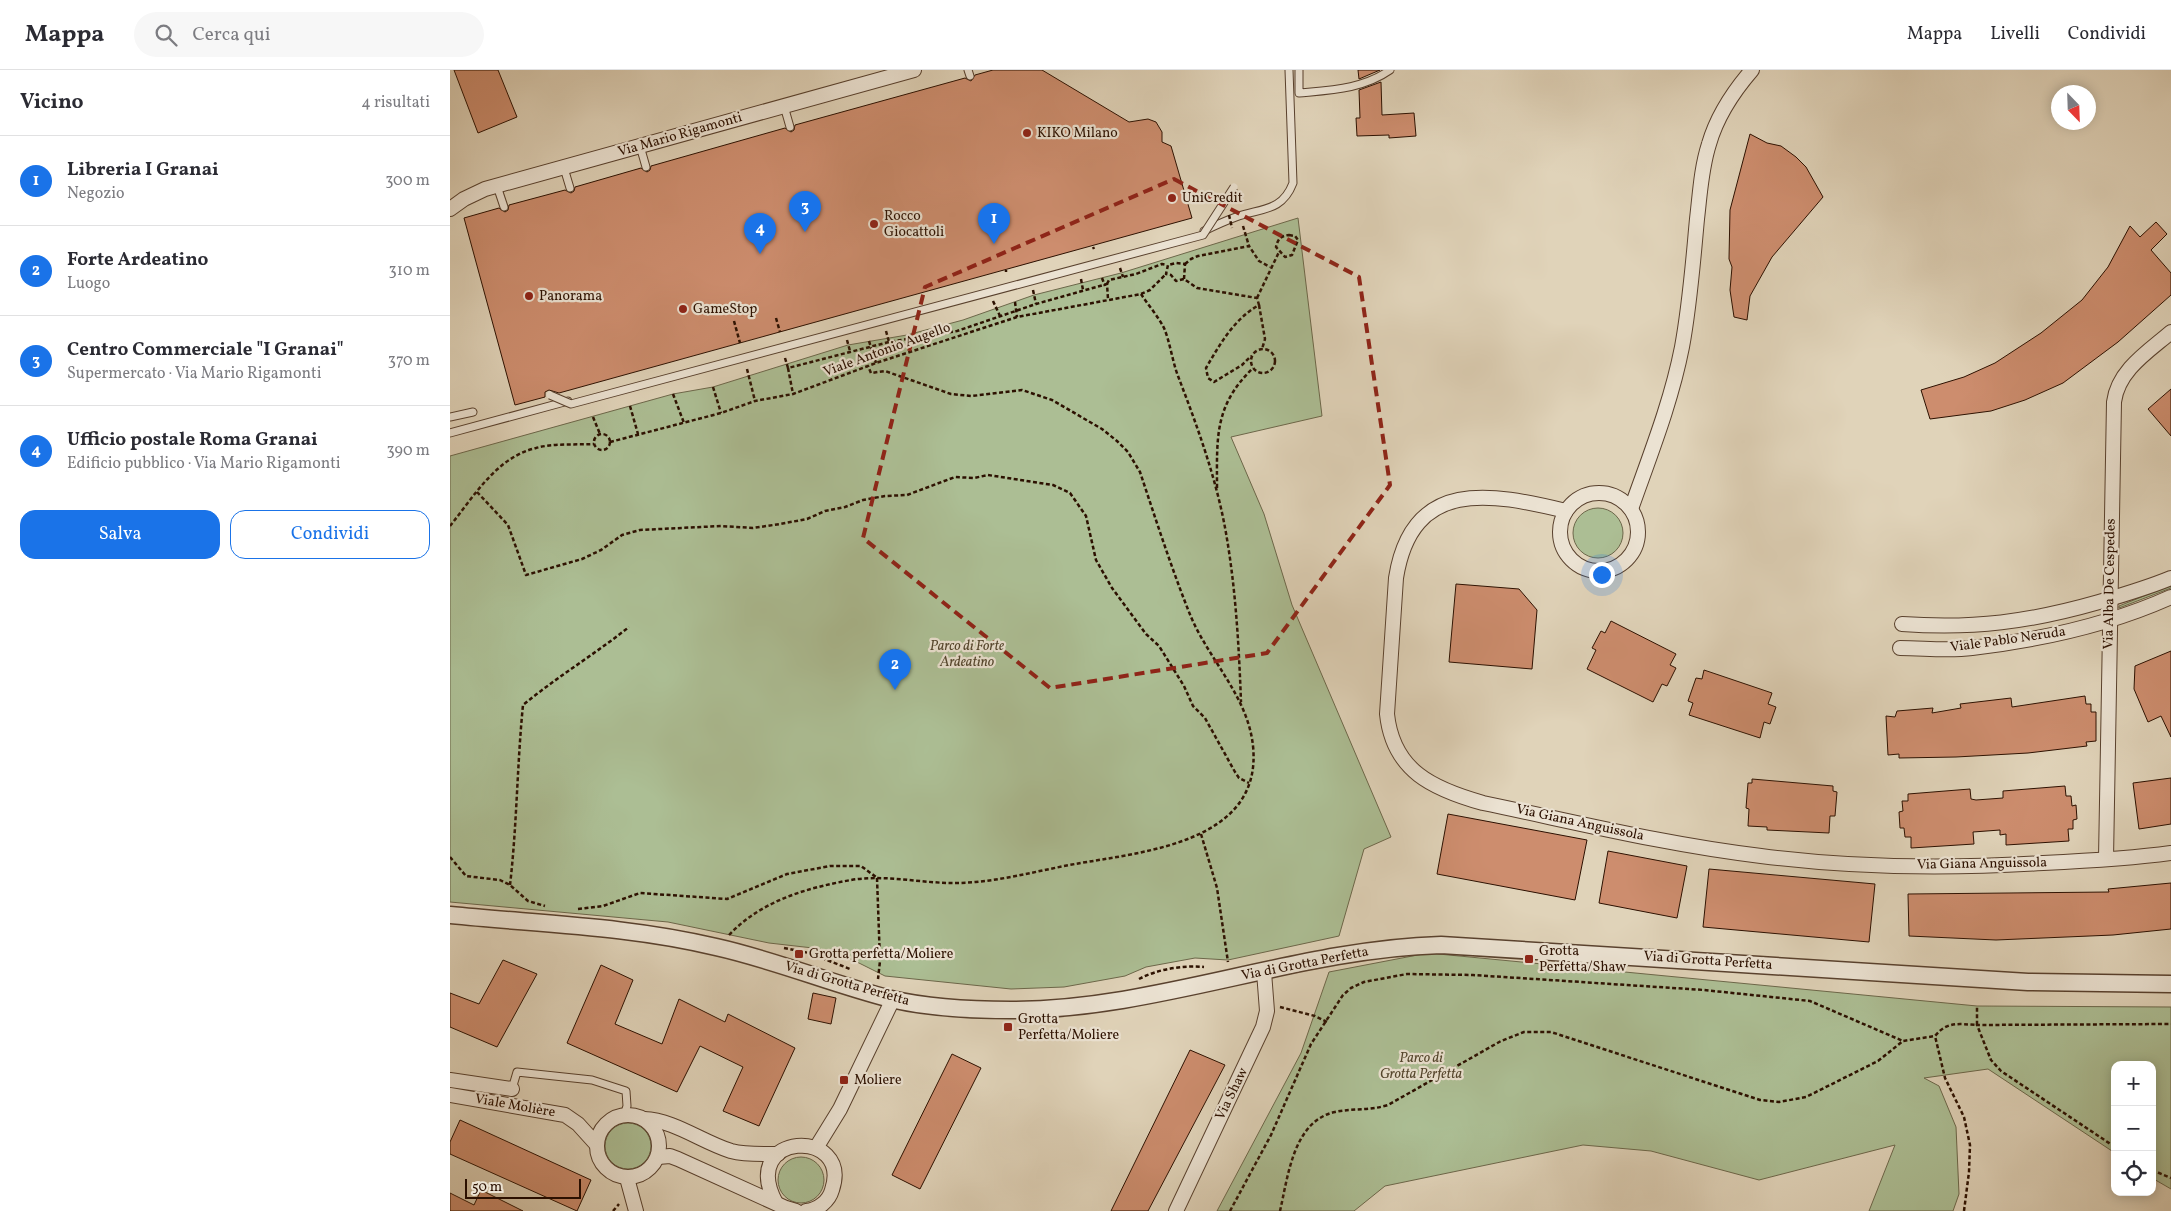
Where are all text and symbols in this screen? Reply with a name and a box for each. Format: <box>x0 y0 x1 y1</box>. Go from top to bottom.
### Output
search box <box>134 12 484 57</box>
text: Mappa <box>25 18 104 52</box>
icon: search <box>152 21 180 49</box>
text: Cerca qui <box>192 22 270 48</box>
text: Mappa <box>1907 22 1962 47</box>
text: Livelli <box>1990 22 2040 47</box>
text: Condividi <box>2068 22 2146 47</box>
north arrow <box>2051 85 2096 130</box>
text: Vicino <box>20 88 84 117</box>
text: 4 risultati <box>361 92 430 114</box>
street label: Via Mario Rigamonti <box>616 108 744 162</box>
place label: KIKO Milano <box>1037 124 1118 143</box>
marker: KIKO Milano <box>1021 127 1033 139</box>
text: Libreria I Granai <box>67 157 219 183</box>
text: 1 <box>33 170 39 192</box>
text: 300 m <box>385 170 430 192</box>
text: Negozio <box>67 183 125 205</box>
place label: UniCredit <box>1182 189 1243 208</box>
pin: 3 <box>789 191 821 232</box>
marker: UniCredit <box>1166 192 1178 204</box>
pin: 1 <box>978 203 1010 244</box>
place label: Rocco Giocattoli <box>884 207 944 242</box>
pin: 4 <box>744 213 776 254</box>
marker: Rocco Giocattoli <box>868 218 880 230</box>
text: Forte Ardeatino <box>67 247 208 273</box>
text: 2 <box>32 260 40 282</box>
text: 310 m <box>389 260 430 282</box>
text: Luogo <box>67 273 110 295</box>
place label: Panorama <box>539 287 602 306</box>
marker: Panorama <box>523 290 535 302</box>
place label: GameStop <box>693 300 757 319</box>
marker: GameStop <box>677 303 689 315</box>
street label: Viale Antonio Augello <box>821 318 953 382</box>
text: Centro Commerciale "I Granai" <box>67 337 344 363</box>
text: 3 <box>32 350 40 372</box>
text: 370 m <box>388 350 430 372</box>
text: Supermercato · Via Mario Rigamonti <box>67 363 321 385</box>
text: Ufficio postale Roma Granai <box>67 427 318 453</box>
text: 4 <box>31 440 41 462</box>
text: 390 m <box>387 440 430 462</box>
text: Edificio pubblico · Via Mario Rigamonti <box>67 453 341 475</box>
button: Salva <box>20 510 220 559</box>
button: Condividi <box>230 510 430 559</box>
street label: Via Alba De Cespedes <box>2099 518 2121 650</box>
your location <box>1589 562 1615 588</box>
street label: Viale Pablo Neruda <box>1949 622 2067 658</box>
park label: Parco di Forte Ardeatino <box>930 637 1004 672</box>
pin: 2 <box>879 649 911 690</box>
street label: Via Giana Anguissola <box>1514 800 1646 846</box>
street label: Via Giana Anguissola <box>1917 853 2047 875</box>
street label: Via di Grotta Perfetta <box>1240 942 1370 986</box>
place label: Grotta Perfetta/Shaw <box>1539 942 1626 977</box>
place label: Grotta perfetta/Moliere <box>809 945 954 964</box>
street label: Via di Grotta Perfetta <box>1643 947 1773 975</box>
marker: Grotta perfetta/Moliere <box>793 948 805 960</box>
marker: Grotta Perfetta/Shaw <box>1523 953 1535 965</box>
street label: Via di Grotta Perfetta <box>782 957 912 1011</box>
place label: Grotta Perfetta/Moliere <box>1018 1010 1120 1045</box>
marker: Grotta Perfetta/Moliere <box>1002 1021 1014 1033</box>
park label: Parco di Grotta Perfetta <box>1380 1049 1462 1084</box>
map controls <box>2111 1061 2156 1196</box>
button: + <box>2111 1061 2156 1106</box>
street label: Via Shaw <box>1211 1064 1253 1123</box>
place label: Moliere <box>854 1071 902 1090</box>
marker: Moliere <box>838 1074 850 1086</box>
street label: Viale Molière <box>473 1090 557 1122</box>
button: − <box>2111 1106 2156 1151</box>
button: locate <box>2111 1151 2156 1196</box>
scale bar <box>465 1176 581 1199</box>
text: 50 m <box>472 1178 502 1197</box>

